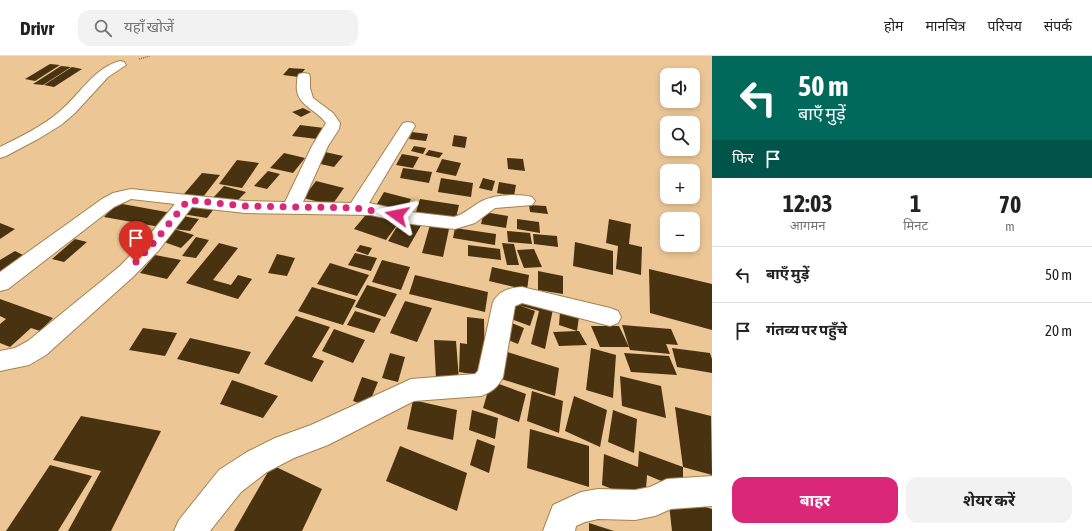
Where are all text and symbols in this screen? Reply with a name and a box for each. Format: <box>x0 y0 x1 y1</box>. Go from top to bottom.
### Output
search box <box>78 10 358 46</box>
text: Drivr <box>20 17 54 39</box>
icon: search <box>92 17 114 39</box>
text: यहाँ खोजें <box>124 18 174 35</box>
text: होम <box>884 18 903 34</box>
text: मानचित्र <box>925 18 966 34</box>
text: परिचय <box>988 18 1022 34</box>
text: संपर्क <box>1044 18 1072 34</box>
map controls <box>660 68 700 252</box>
button: sound <box>660 68 700 108</box>
text: 50 m <box>798 70 848 102</box>
icon: left <box>732 72 784 124</box>
text: बाएँ मुड़ें <box>798 103 846 124</box>
button: search <box>660 116 700 156</box>
icon: arrive <box>762 148 784 170</box>
text: फिर <box>732 149 754 166</box>
button: + <box>660 164 700 204</box>
text: 12:03 <box>783 190 833 217</box>
text: 1 <box>910 190 921 217</box>
text: 70 <box>999 191 1021 218</box>
position arrow <box>376 194 418 236</box>
button: − <box>660 212 700 252</box>
text: आगमन <box>790 218 825 233</box>
text: मिनट <box>903 218 928 233</box>
text: m <box>1005 219 1015 234</box>
pin <box>119 221 153 262</box>
icon: arrive <box>125 227 147 249</box>
icon: left <box>732 264 754 286</box>
text: बाएँ मुड़ें <box>766 265 809 282</box>
text: 50 m <box>1045 266 1072 283</box>
icon: arrive <box>732 320 754 342</box>
text: गंतव्य पर पहुँचे <box>766 321 847 338</box>
text: 20 m <box>1045 322 1072 339</box>
button: बाहर <box>732 477 898 523</box>
button: शेयर करें <box>906 477 1072 523</box>

